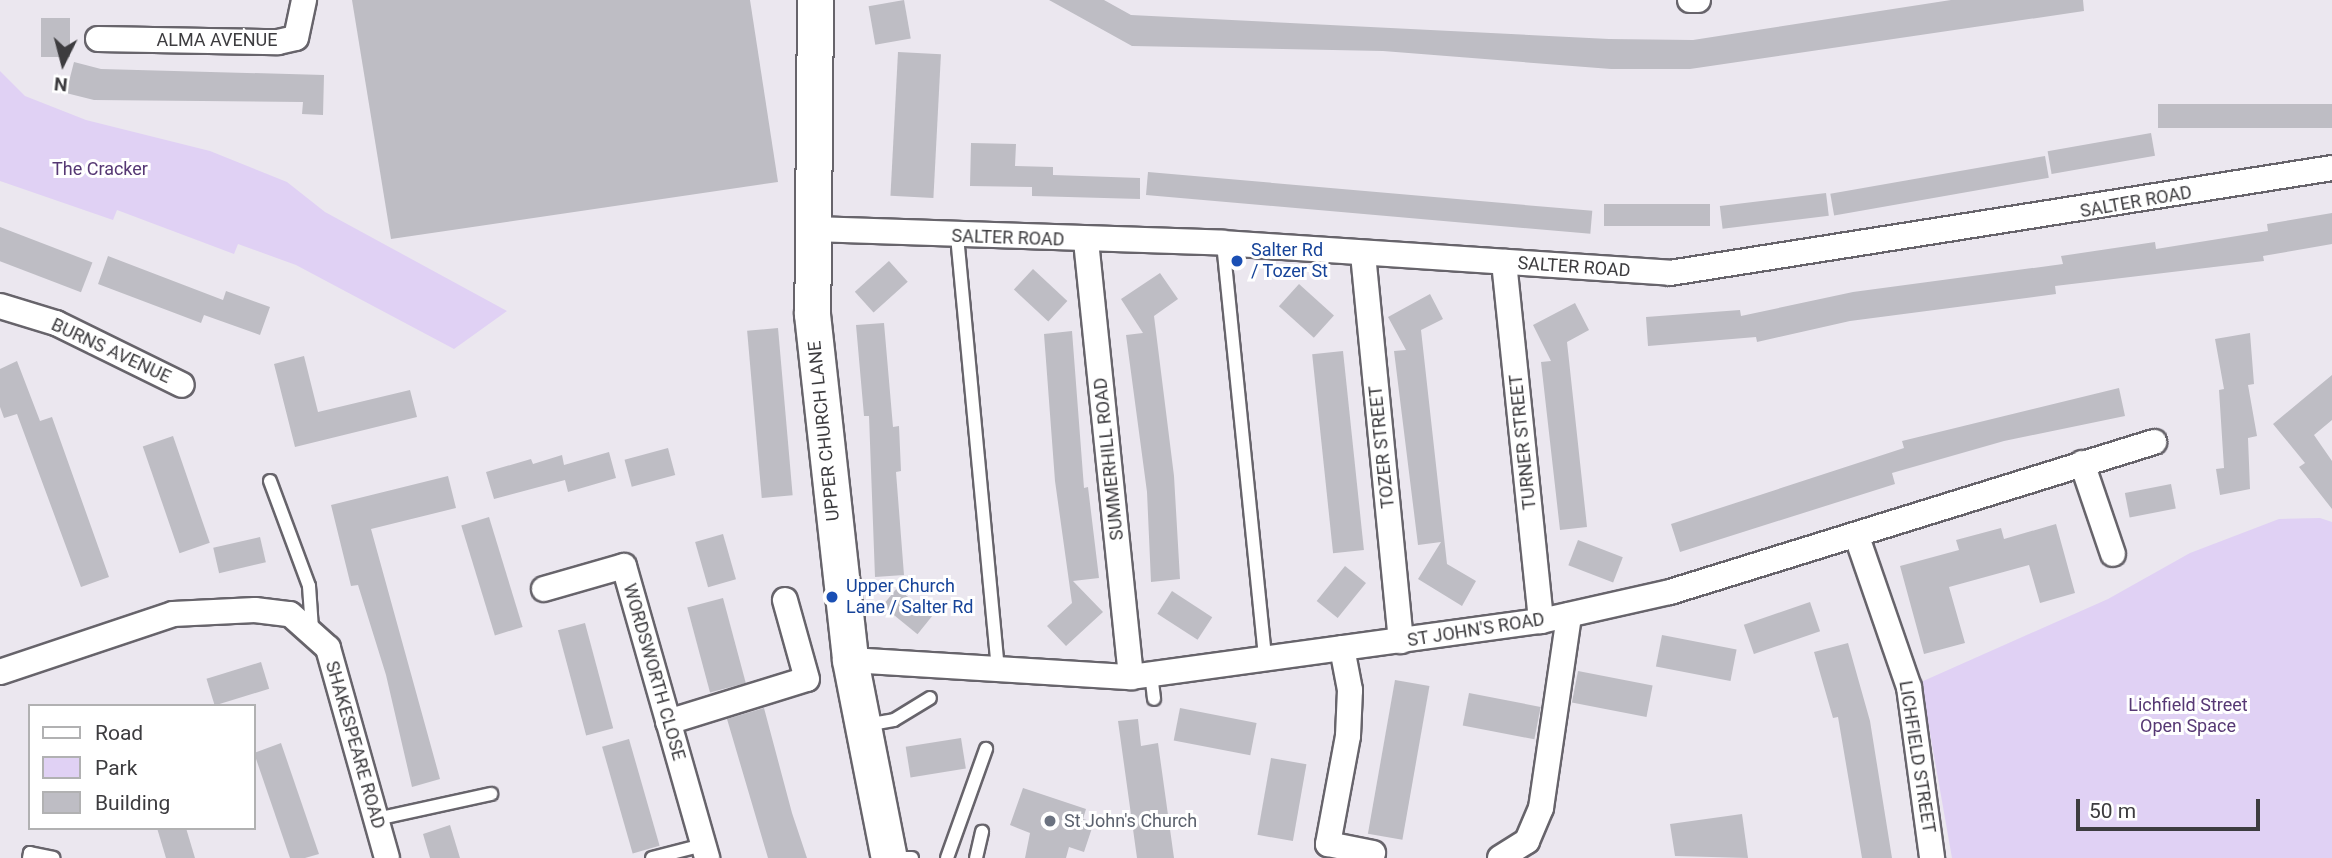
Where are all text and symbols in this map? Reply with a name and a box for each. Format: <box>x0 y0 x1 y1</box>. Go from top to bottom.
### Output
north arrow <box>28 28 98 98</box>
street label: ALMA AVENUE <box>157 29 277 51</box>
text: N <box>53 72 69 97</box>
park label: The Cracker <box>52 158 148 180</box>
street label: SALTER ROAD <box>2078 182 2194 222</box>
street label: SALTER ROAD <box>951 225 1065 251</box>
place label: Salter Rd / Tozer St <box>1251 240 1328 282</box>
street label: SALTER ROAD <box>1517 252 1631 282</box>
marker: Salter Rd / Tozer St <box>1229 253 1245 269</box>
street label: BURNS AVENUE <box>48 314 174 388</box>
street label: UPPER CHURCH LANE <box>804 340 844 522</box>
street label: TURNER STREET <box>1505 373 1541 511</box>
street label: SUMMERHILL ROAD <box>1090 377 1128 541</box>
street label: TOZER STREET <box>1365 385 1399 509</box>
place label: Upper Church Lane / Salter Rd <box>846 576 973 618</box>
street label: WORDSWORTH CLOSE <box>618 581 690 763</box>
marker: Upper Church Lane / Salter Rd <box>824 589 840 605</box>
street label: ST JOHN'S ROAD <box>1406 608 1546 652</box>
street label: SHAKESPEARE ROAD <box>321 659 389 831</box>
street label: LICHFIELD STREET <box>1894 679 1940 835</box>
park label: Lichfield Street Open Space <box>2128 695 2248 738</box>
legend <box>28 704 256 830</box>
text: Road <box>95 721 143 745</box>
text: Park <box>95 756 137 780</box>
scale bar <box>2080 784 2264 828</box>
text: Building <box>95 791 170 815</box>
text: 50 m <box>2089 799 2136 823</box>
place label: St John's Church <box>1064 810 1197 832</box>
marker: St John's Church <box>1042 813 1058 829</box>

